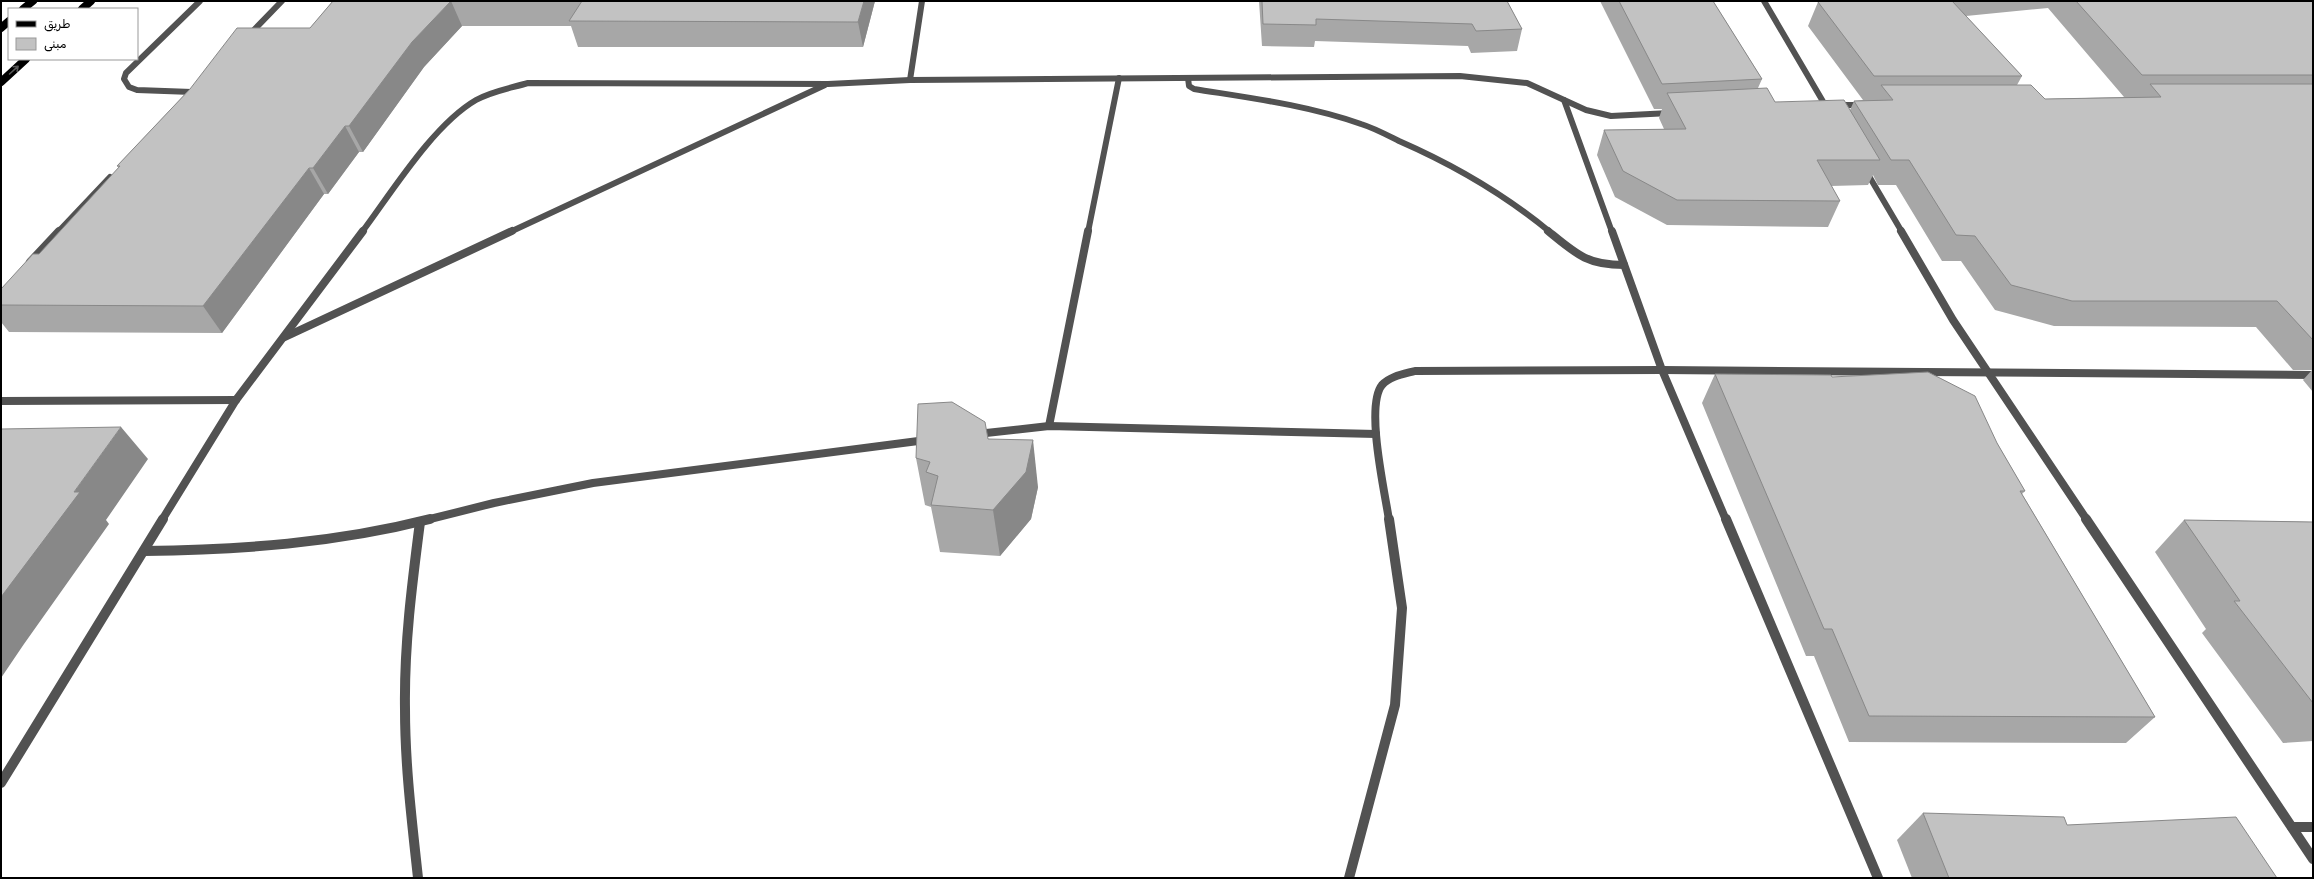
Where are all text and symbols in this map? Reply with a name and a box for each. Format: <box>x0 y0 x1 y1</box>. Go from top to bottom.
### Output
legend <box>8 8 138 60</box>
text: طريق <box>44 17 70 32</box>
text: مبنى <box>44 37 67 52</box>
one-way arrow <box>8 66 19 75</box>

